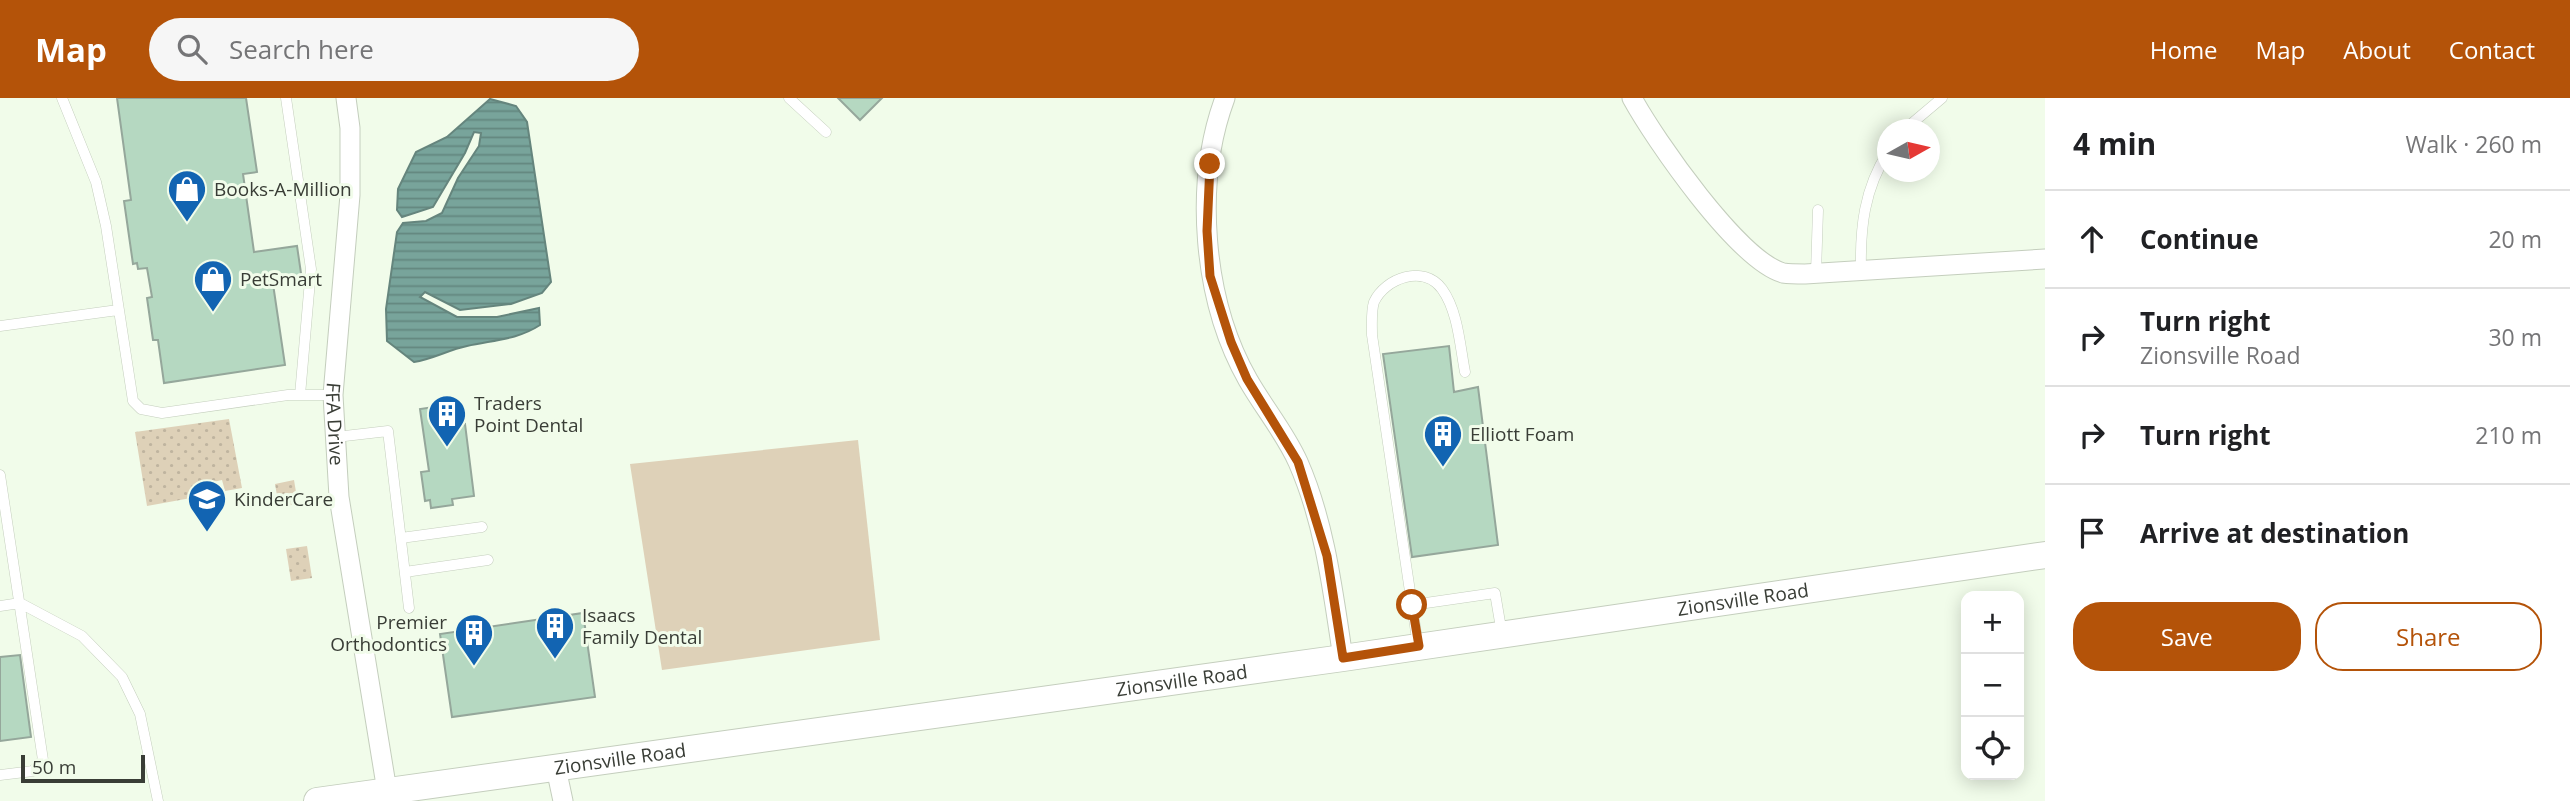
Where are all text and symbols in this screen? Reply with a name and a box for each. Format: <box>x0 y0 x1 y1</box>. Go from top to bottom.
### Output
search box <box>149 18 639 81</box>
text: Map <box>35 27 107 72</box>
icon: search <box>173 30 211 68</box>
text: Search here <box>229 31 374 67</box>
text: Home <box>2150 33 2218 66</box>
text: Map <box>2256 33 2305 66</box>
text: About <box>2343 33 2411 66</box>
text: Contact <box>2449 33 2535 66</box>
north arrow <box>1877 119 1940 182</box>
text: 4 min <box>2073 123 2156 164</box>
text: Walk · 260 m <box>2405 128 2542 160</box>
route end <box>1194 148 1225 179</box>
shop icon: Books-A-Million <box>166 168 208 223</box>
place label: Books-A-Million <box>214 176 352 202</box>
icon: ahead <box>2073 220 2111 258</box>
text: Continue <box>2140 221 2259 257</box>
text: 20 m <box>2488 223 2542 255</box>
shop icon: PetSmart <box>192 258 234 313</box>
place label: PetSmart <box>240 266 322 292</box>
text: Turn right <box>2140 303 2271 339</box>
icon: right <box>2073 318 2111 356</box>
text: 30 m <box>2488 321 2542 353</box>
text: Zionsville Road <box>2140 339 2301 371</box>
street label: FFA Drive <box>320 381 350 466</box>
place label: Traders Point Dental <box>474 390 583 438</box>
building icon: Traders Point Dental <box>426 393 468 448</box>
building icon: Elliott Foam <box>1422 413 1464 468</box>
icon: right <box>2073 416 2111 454</box>
text: Turn right <box>2140 417 2271 453</box>
text: 210 m <box>2475 419 2542 451</box>
place label: Elliott Foam <box>1470 421 1574 447</box>
school or university icon: KinderCare <box>186 478 228 533</box>
place label: KinderCare <box>234 486 333 512</box>
icon: arrive <box>2073 514 2111 552</box>
text: Arrive at destination <box>2140 515 2409 551</box>
street label: Zionsville Road <box>1675 577 1810 622</box>
route start <box>1396 589 1427 620</box>
map controls <box>1961 591 2024 780</box>
button: + <box>1961 591 2024 654</box>
place label: Isaacs Family Dental <box>582 602 702 650</box>
button: Save <box>2073 602 2301 671</box>
button: Share <box>2315 602 2542 671</box>
building icon: Isaacs Family Dental <box>534 605 576 660</box>
place label: Premier Orthodontics <box>330 609 447 657</box>
building icon: Premier Orthodontics <box>453 612 495 667</box>
button: − <box>1961 654 2024 717</box>
street label: Zionsville Road <box>1114 658 1249 703</box>
button: locate <box>1961 717 2024 780</box>
street label: Zionsville Road <box>553 737 688 781</box>
scale bar <box>21 752 145 784</box>
text: 50 m <box>32 754 76 780</box>

